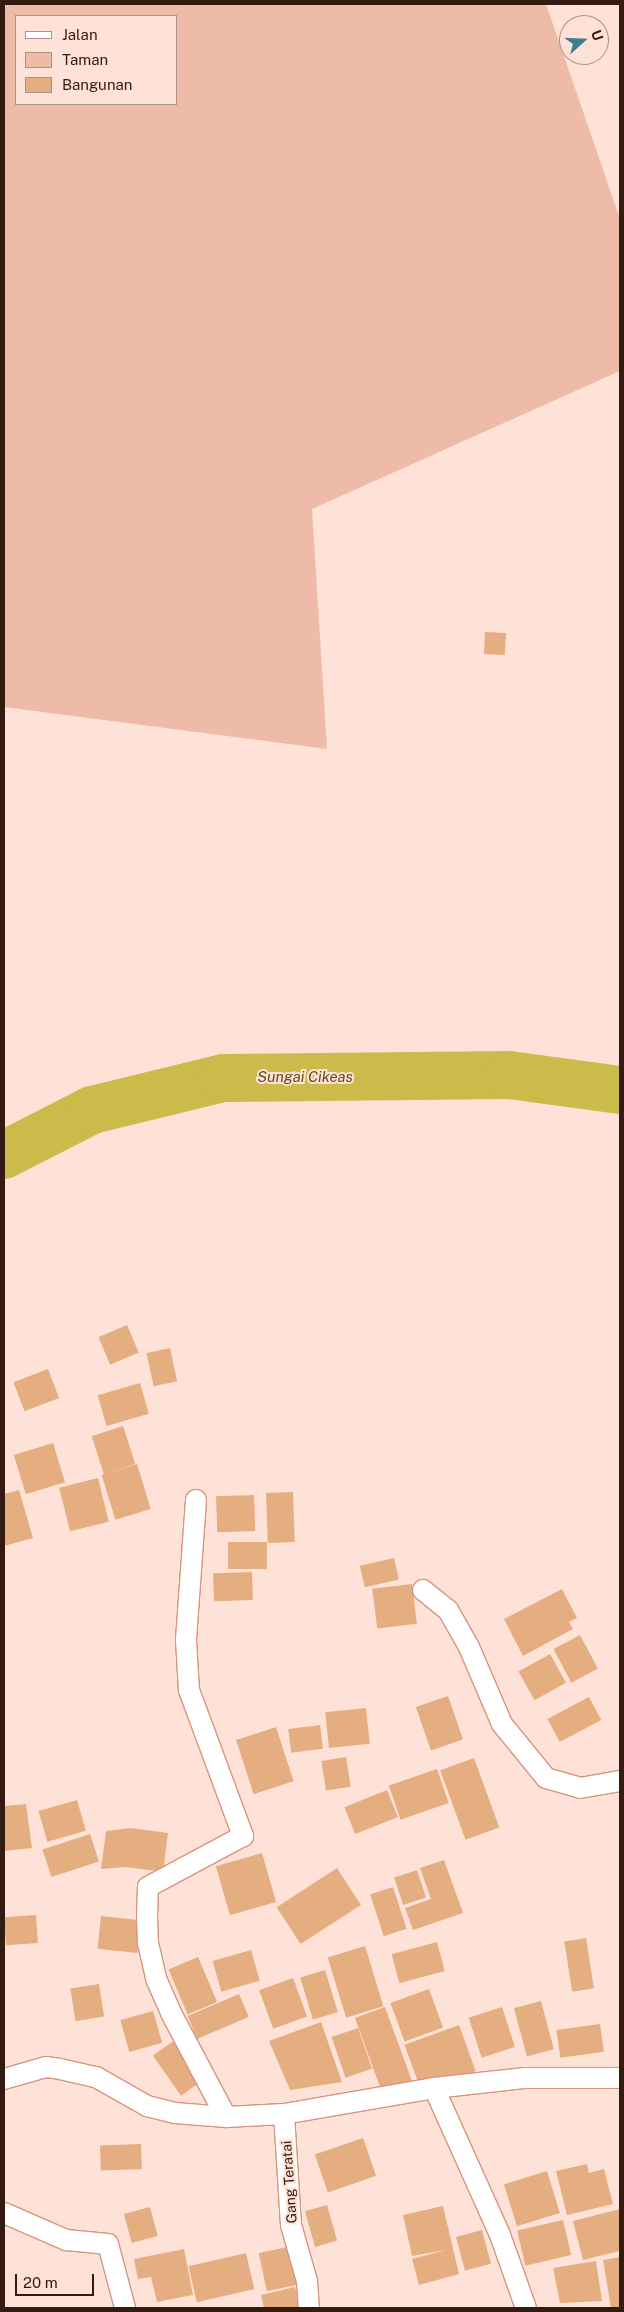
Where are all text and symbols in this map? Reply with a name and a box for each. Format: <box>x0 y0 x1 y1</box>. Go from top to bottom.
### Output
legend <box>15 15 178 105</box>
north arrow <box>559 15 609 65</box>
text: Jalan <box>62 26 98 43</box>
text: U <box>588 28 606 43</box>
text: Taman <box>62 51 108 68</box>
text: Bangunan <box>62 76 133 93</box>
water label: Sungai Cikeas <box>257 1068 353 1086</box>
street label: Gang Teratai <box>278 2140 300 2224</box>
scale bar <box>18 2264 96 2296</box>
text: 20 m <box>23 2274 58 2291</box>

